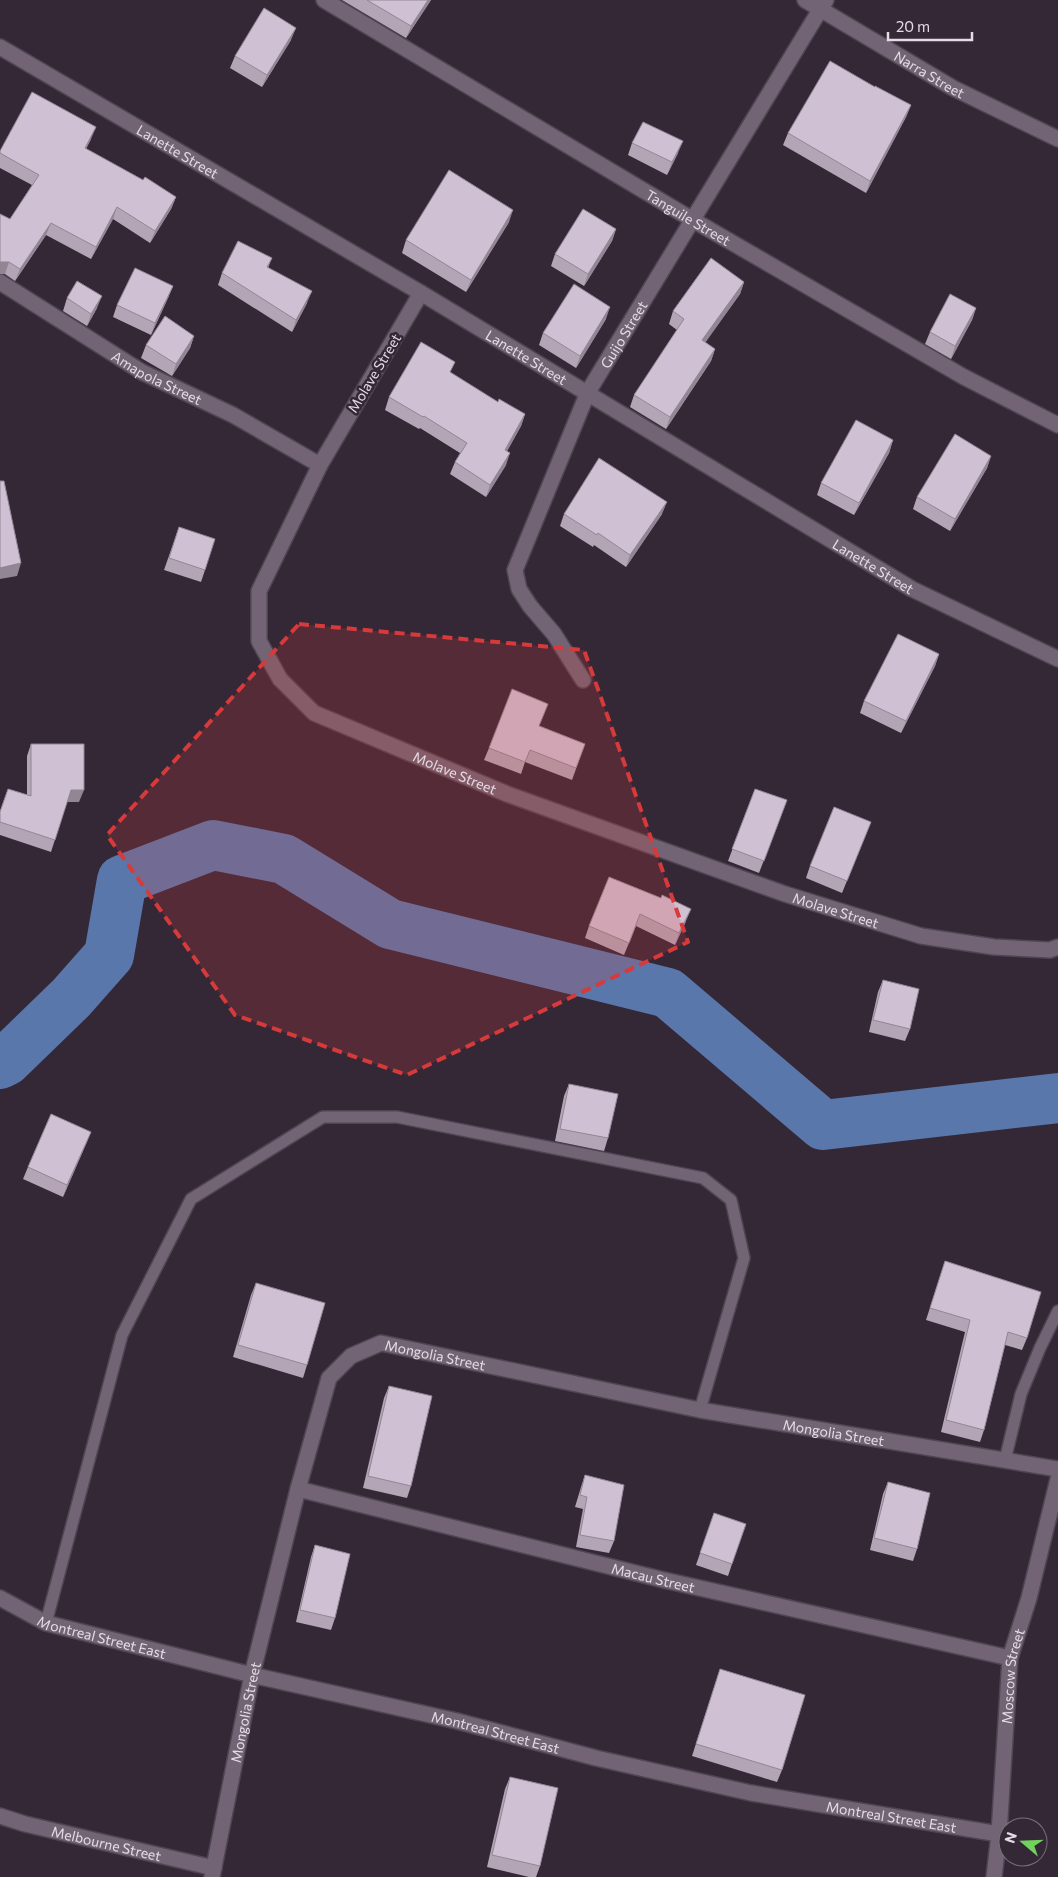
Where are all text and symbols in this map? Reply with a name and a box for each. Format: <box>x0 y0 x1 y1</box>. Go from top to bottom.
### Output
scale bar <box>888 10 972 42</box>
text: 20 m <box>896 17 930 35</box>
street label: Narra Street <box>892 47 968 101</box>
street label: Lanette Street <box>134 120 222 182</box>
street label: Tanguile Street <box>643 185 734 249</box>
street label: Guijo Street <box>596 297 650 371</box>
street label: Lanette Street <box>483 326 571 388</box>
street label: Molave Street <box>344 330 404 416</box>
street label: Amapola Street <box>109 347 205 408</box>
street label: Lanette Street <box>830 535 917 597</box>
street label: Molave Street <box>411 747 500 797</box>
street label: Molave Street <box>791 888 881 931</box>
street label: Mongolia Street <box>383 1336 487 1373</box>
street label: Mongolia Street <box>782 1415 886 1449</box>
street label: Macau Street <box>610 1559 697 1595</box>
street label: Montreal Street East <box>35 1612 168 1662</box>
street label: Moscow Street <box>997 1626 1027 1724</box>
street label: Mongolia Street <box>226 1660 264 1764</box>
street label: Montreal Street East <box>430 1707 562 1757</box>
street label: Montreal Street East <box>825 1797 958 1835</box>
north arrow <box>998 1817 1048 1867</box>
street label: Melbourne Street <box>50 1822 163 1864</box>
text: N <box>1000 1830 1020 1845</box>

